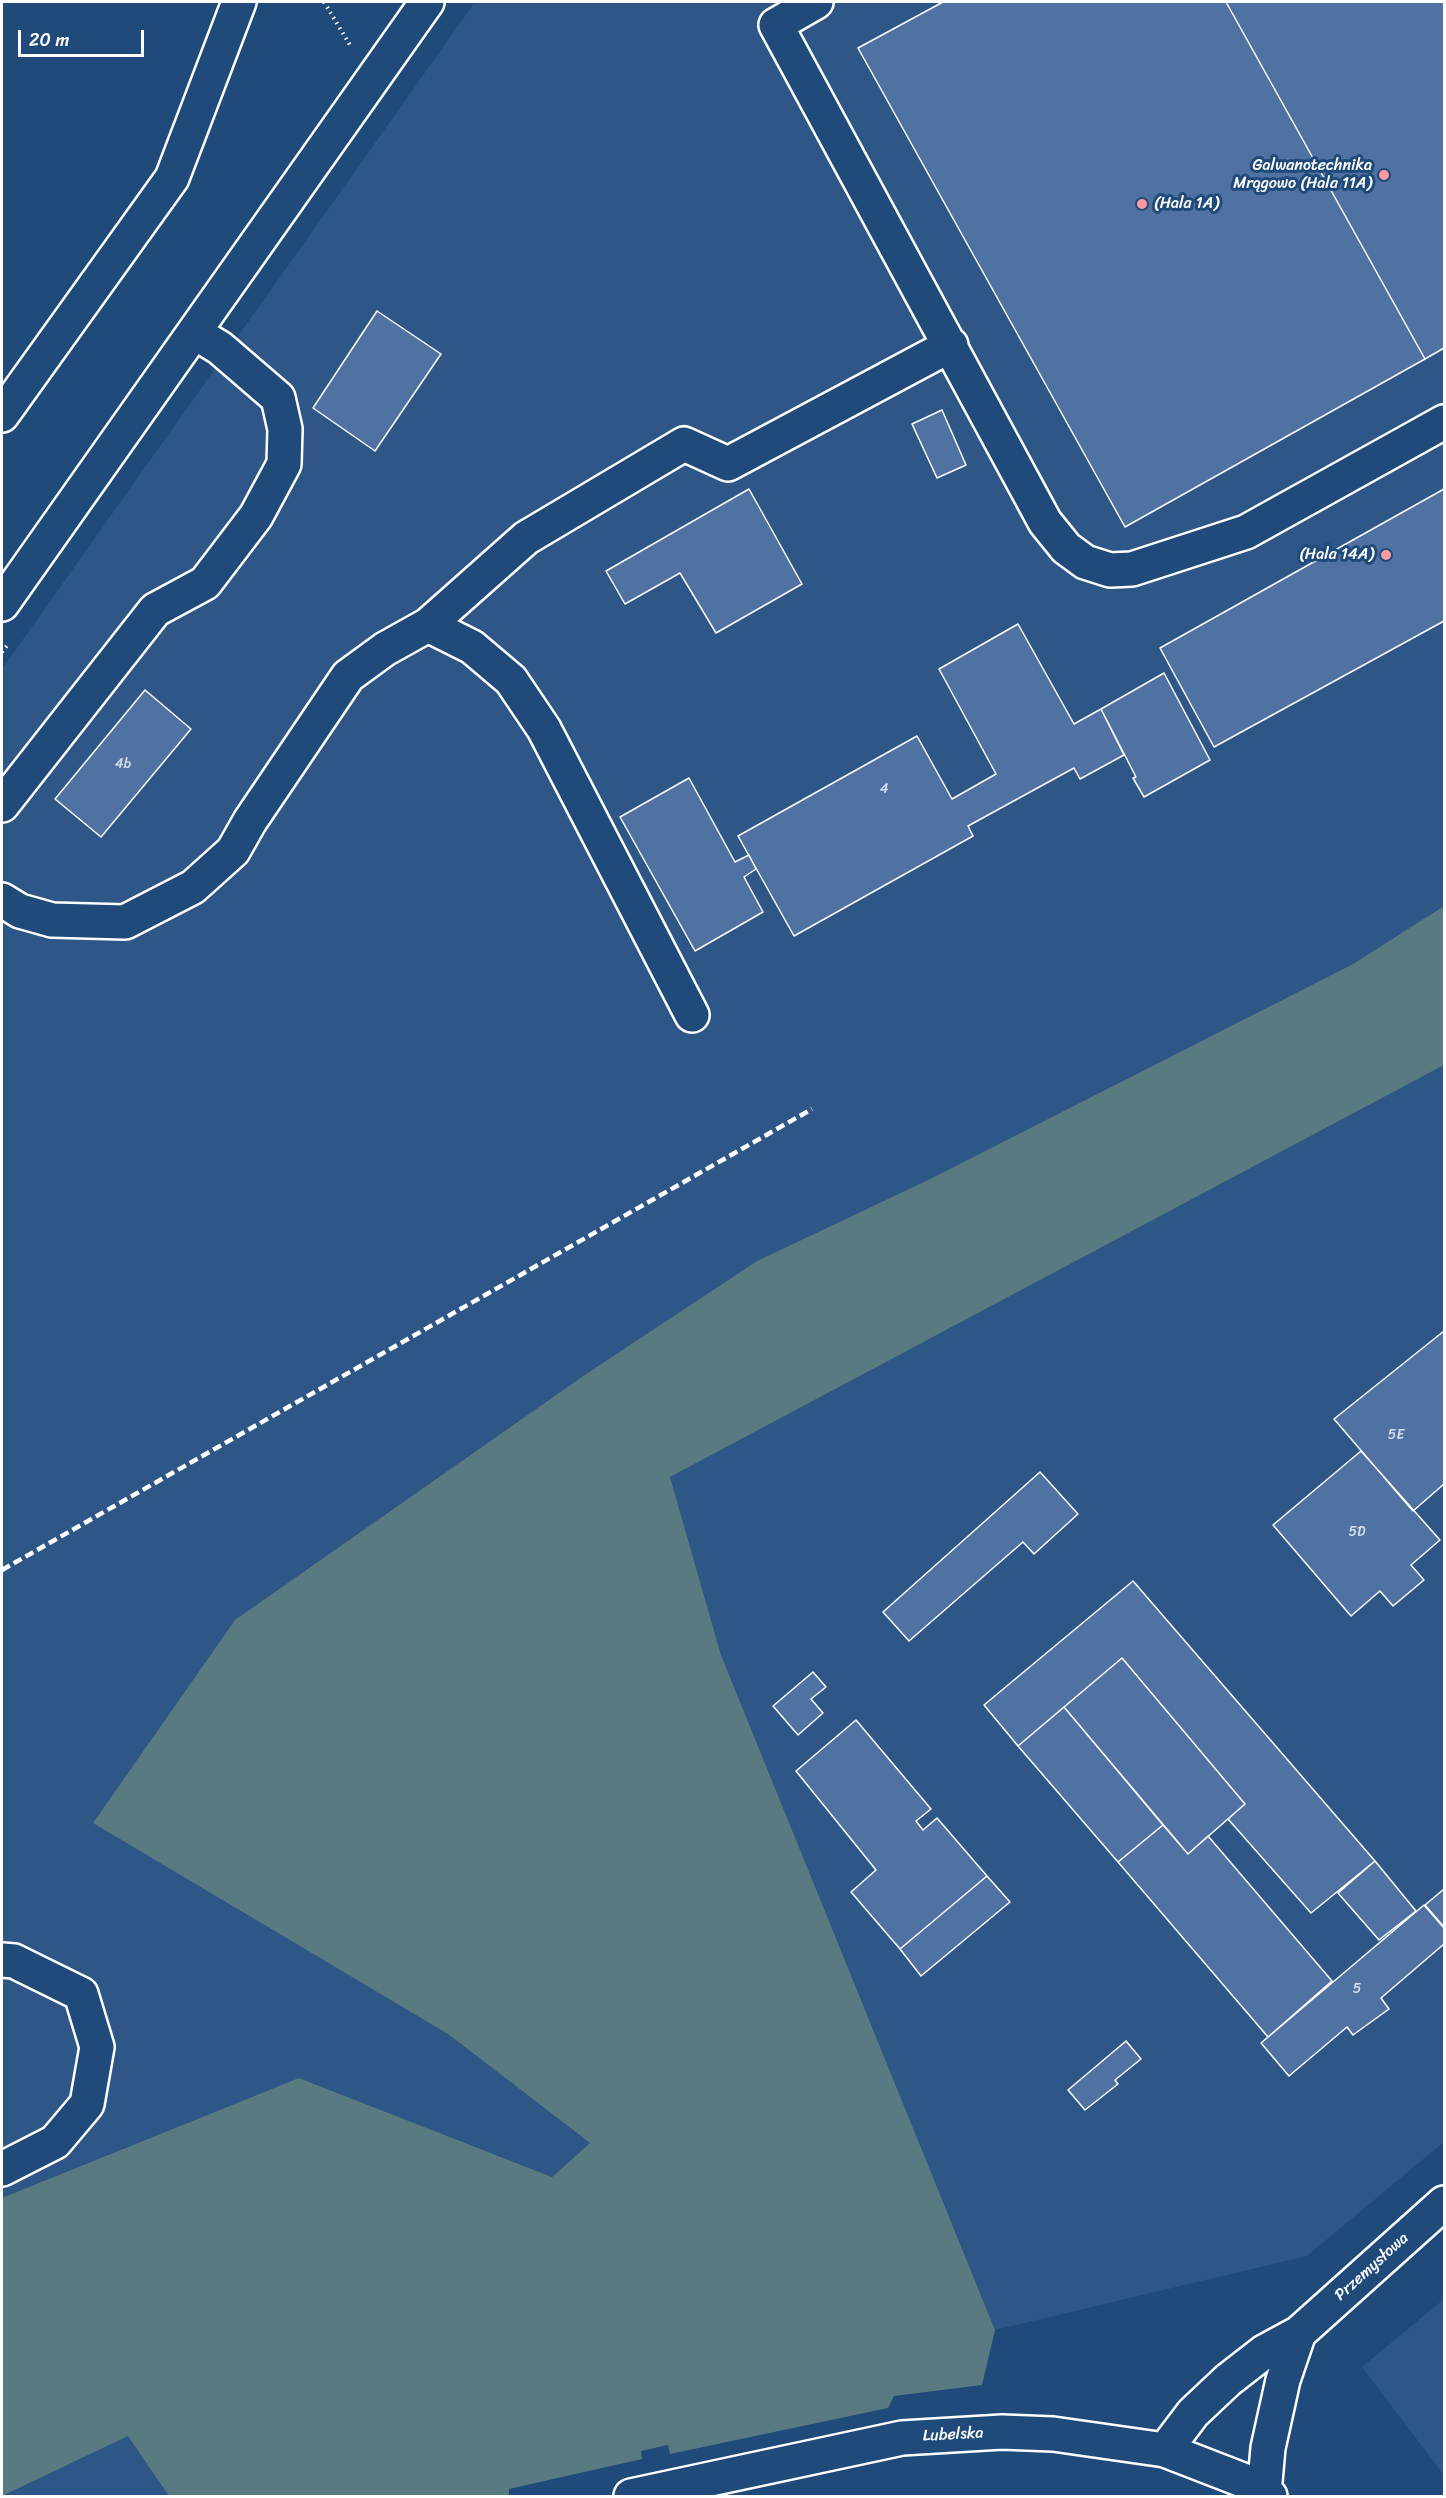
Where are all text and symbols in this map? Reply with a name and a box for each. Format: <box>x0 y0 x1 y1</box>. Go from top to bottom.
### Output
scale bar <box>21 18 147 56</box>
text: 20 m <box>29 24 69 56</box>
place label: Galwanotechnika Mrągowo (Hala 11A) <box>1233 156 1372 194</box>
marker: Galwanotechnika Mrągowo (Hala 11A) <box>1377 168 1391 182</box>
place label: (Hala 1A) <box>1154 194 1219 214</box>
marker: (Hala 1A) <box>1135 197 1149 211</box>
place label: (Hala 14A) <box>1299 545 1374 565</box>
marker: (Hala 14A) <box>1379 548 1393 562</box>
house number: 4b <box>115 756 131 772</box>
house number: 4 <box>880 781 888 797</box>
house number: 5E <box>1388 1427 1404 1443</box>
house number: 5D <box>1349 1524 1365 1540</box>
house number: 5 <box>1353 1981 1361 1997</box>
street label: Przemysłowa <box>1331 2229 1413 2305</box>
street label: Lubelska <box>922 2424 984 2446</box>

